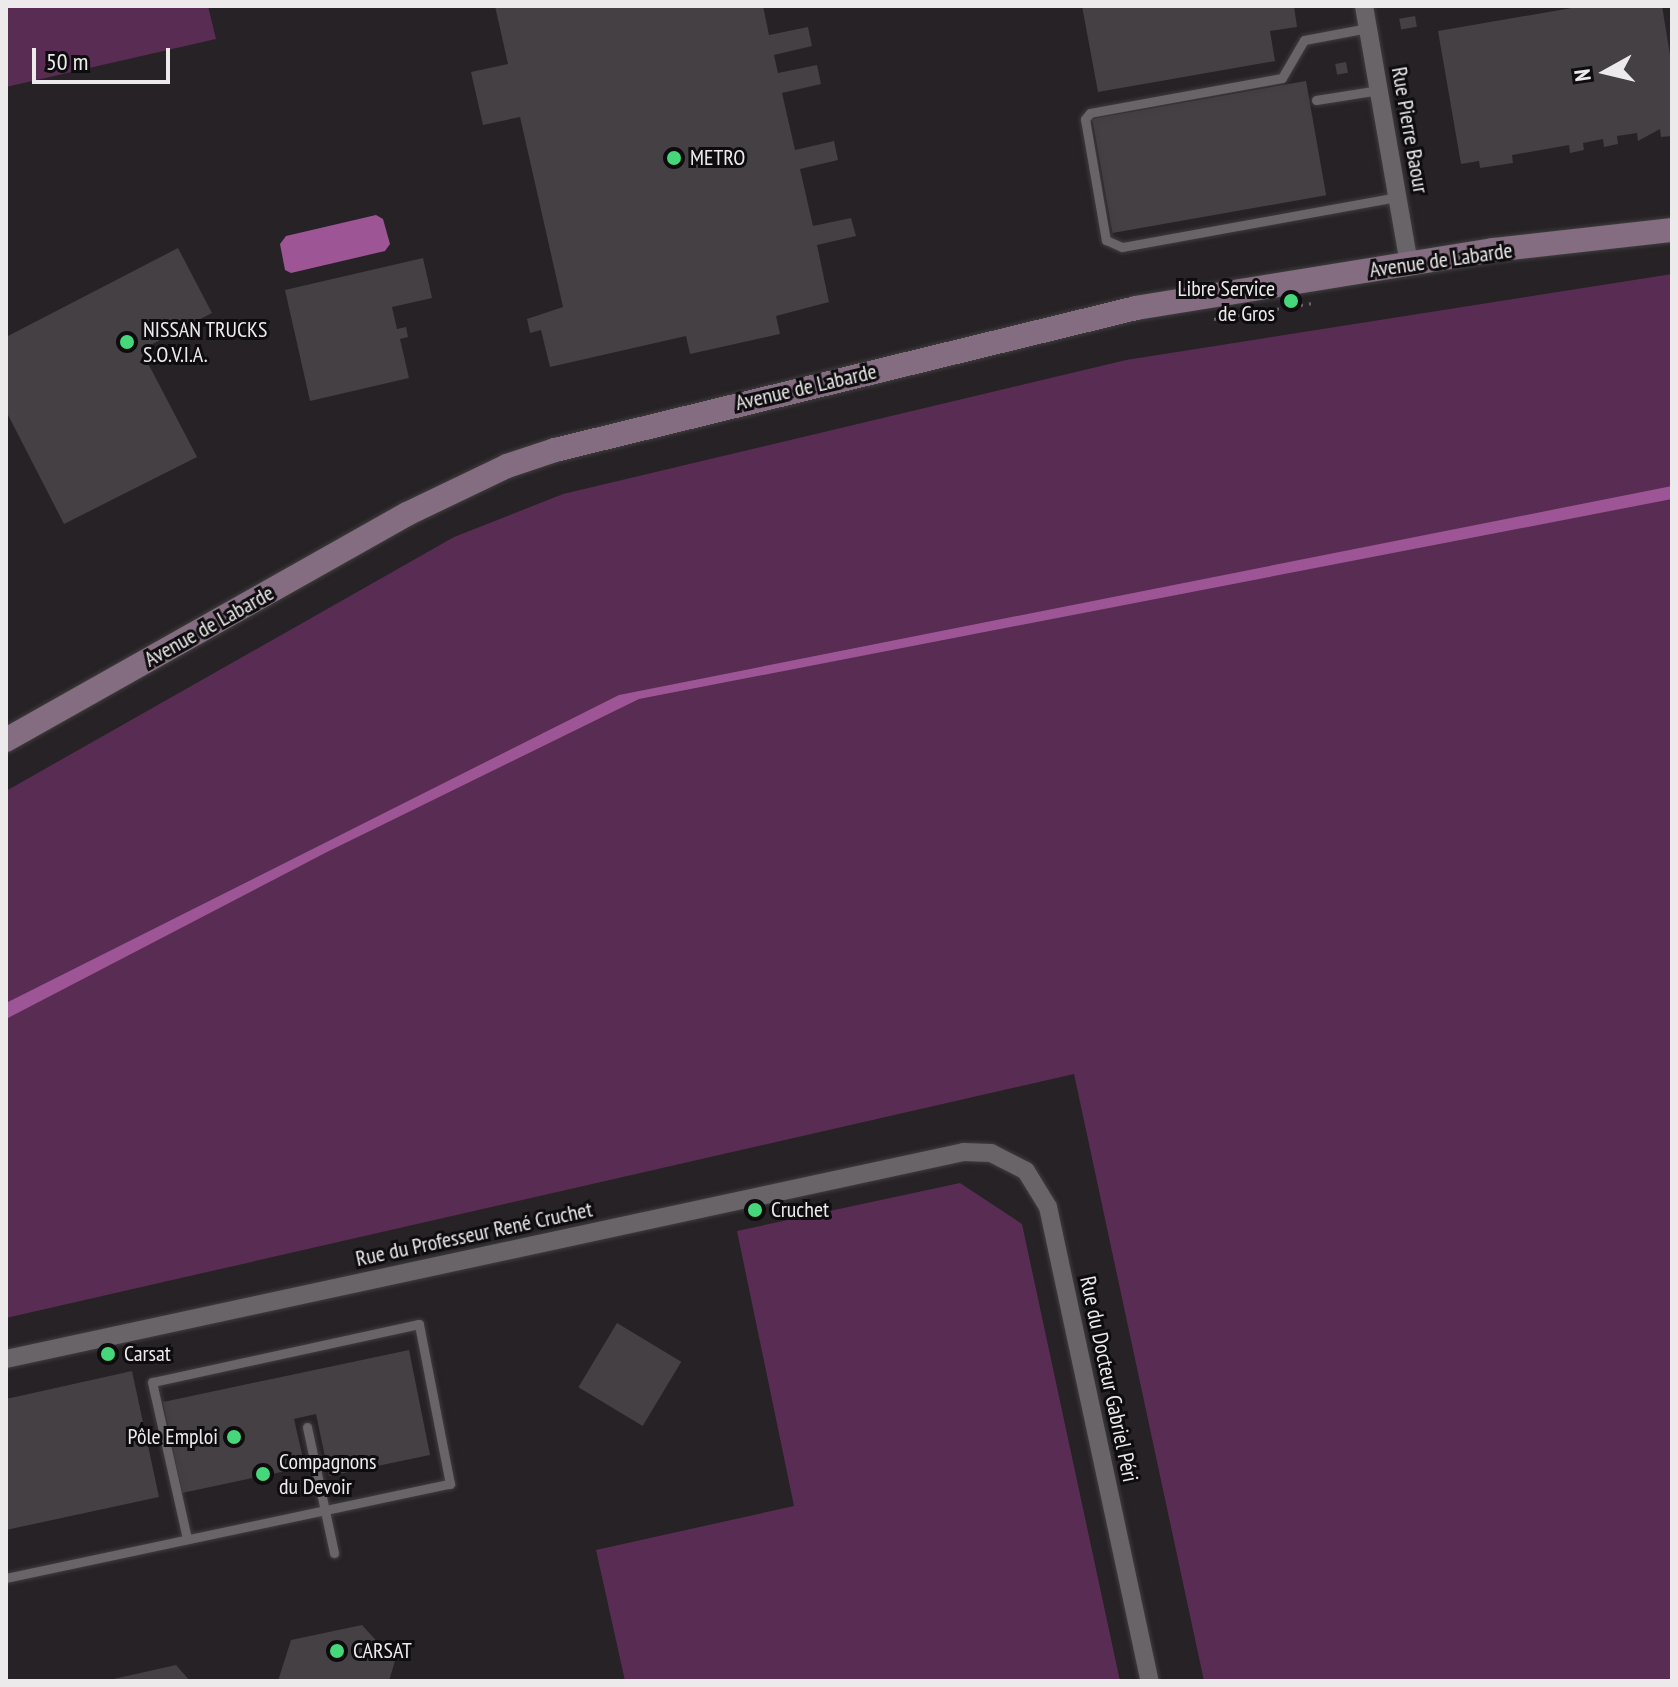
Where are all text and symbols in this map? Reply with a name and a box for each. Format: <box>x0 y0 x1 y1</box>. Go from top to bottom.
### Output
scale bar <box>36 32 174 82</box>
north arrow <box>1566 32 1646 112</box>
text: 50 m <box>46 46 88 77</box>
street label: Rue Pierre Baour <box>1386 65 1434 195</box>
text: N <box>1568 68 1597 83</box>
place label: METRO <box>690 145 745 171</box>
marker: METRO <box>665 149 683 167</box>
street label: Avenue de Labarde <box>1368 237 1514 283</box>
place label: Libre Service de Gros <box>1177 275 1275 326</box>
marker: Libre Service de Gros <box>1282 292 1300 310</box>
place label: NISSAN TRUCKS S.O.V.I.A. <box>143 316 268 368</box>
marker: NISSAN TRUCKS S.O.V.I.A. <box>118 333 136 351</box>
street label: Avenue de Labarde <box>733 358 879 416</box>
street label: Avenue de Labarde <box>140 580 278 672</box>
street label: Rue du Professeur René Cruchet <box>353 1196 595 1272</box>
place label: Cruchet <box>771 1197 829 1223</box>
marker: Cruchet <box>746 1201 764 1219</box>
street label: Rue du Docteur Gabriel Péri <box>1074 1274 1144 1484</box>
place label: Carsat <box>124 1341 171 1367</box>
marker: Carsat <box>99 1345 117 1363</box>
place label: Pôle Emploi <box>128 1424 218 1450</box>
marker: Pôle Emploi <box>225 1428 243 1446</box>
place label: Compagnons du Devoir <box>279 1448 376 1500</box>
marker: Compagnons du Devoir <box>254 1465 272 1483</box>
place label: CARSAT <box>353 1638 412 1664</box>
marker: CARSAT <box>328 1642 346 1660</box>

